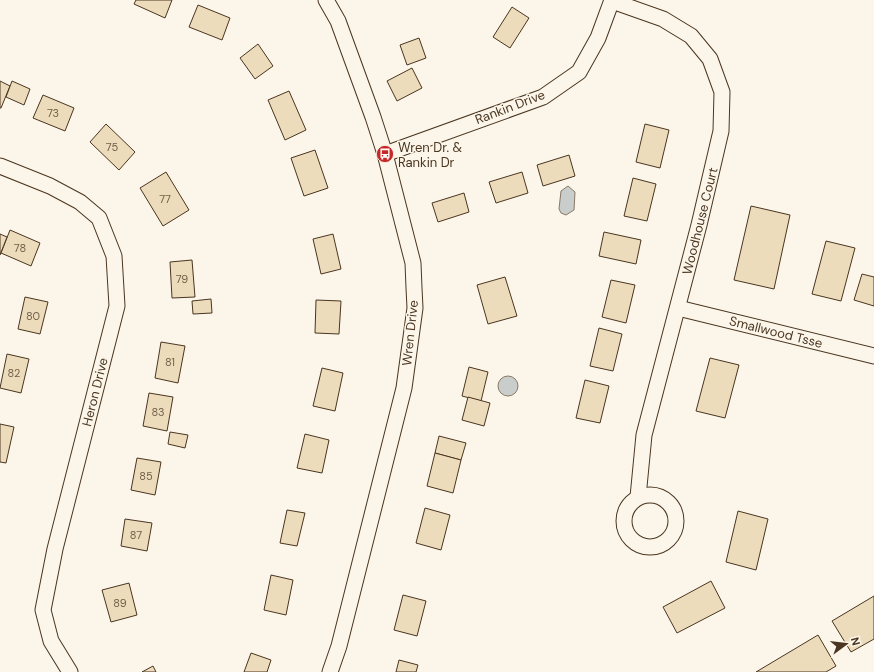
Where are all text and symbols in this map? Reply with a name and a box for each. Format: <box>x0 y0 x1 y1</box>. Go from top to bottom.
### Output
street label: Rankin Drive <box>473 86 547 128</box>
house number: 73 <box>47 106 59 120</box>
place label: Wren Dr. & Rankin Dr <box>398 139 462 171</box>
house number: 75 <box>106 140 118 154</box>
bus stop icon: Wren Dr. & Rankin Dr <box>375 144 395 164</box>
street label: Woodhouse Court <box>678 166 722 276</box>
house number: 77 <box>159 192 171 206</box>
house number: 78 <box>14 241 26 255</box>
house number: 79 <box>176 272 188 286</box>
street label: Wren Drive <box>398 299 422 367</box>
house number: 80 <box>26 309 40 323</box>
street label: Smallwood Tsse <box>728 312 824 352</box>
house number: 81 <box>165 355 175 369</box>
street label: Heron Drive <box>78 356 112 428</box>
house number: 82 <box>8 366 20 380</box>
house number: 83 <box>151 405 165 419</box>
house number: 85 <box>139 469 153 483</box>
house number: 87 <box>130 528 142 542</box>
house number: 89 <box>113 596 127 610</box>
north arrow <box>826 624 866 664</box>
text: N <box>848 636 863 647</box>

